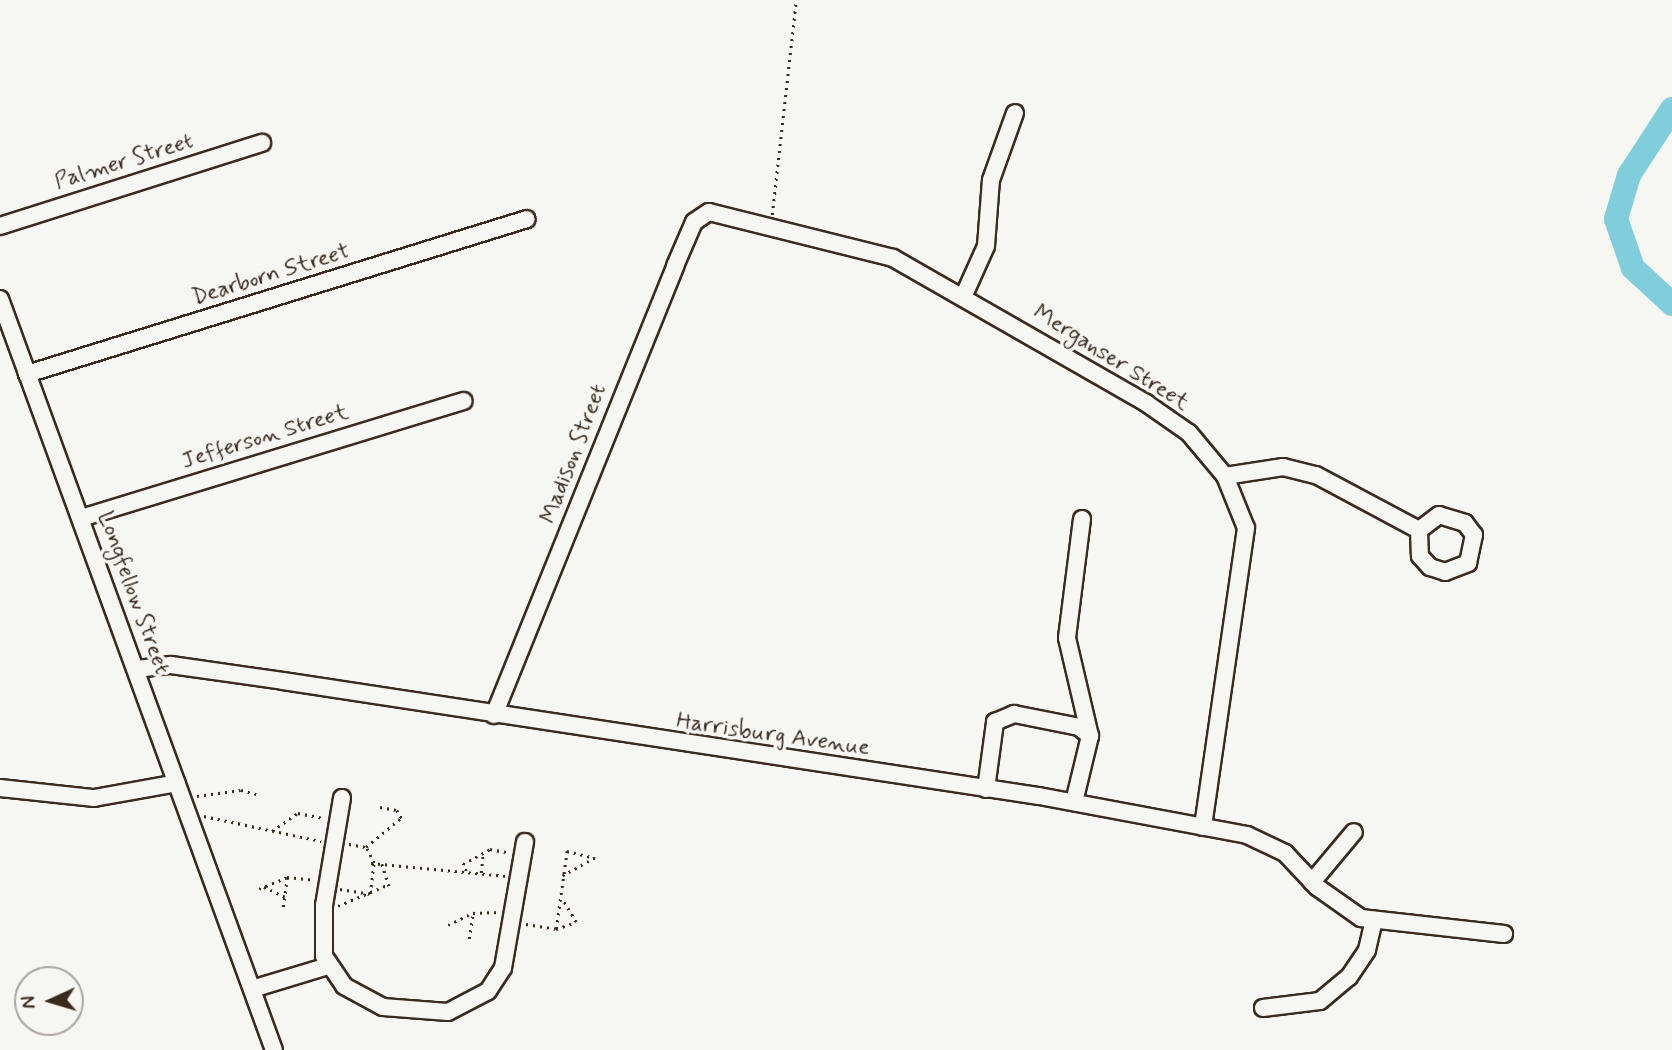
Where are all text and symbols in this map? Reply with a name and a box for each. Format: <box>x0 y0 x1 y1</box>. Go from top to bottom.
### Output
street label: Palmer Street <box>49 127 199 197</box>
street label: Dearborn Street <box>189 238 353 312</box>
street label: Merganser Street <box>1028 299 1194 417</box>
street label: Madison Street <box>534 379 614 529</box>
street label: Jefferson Street <box>178 399 352 475</box>
street label: Longfellow Street <box>90 506 176 680</box>
street label: Harrisburg Avenue <box>678 708 868 762</box>
north arrow <box>14 966 84 1036</box>
text: N <box>17 995 42 1010</box>

